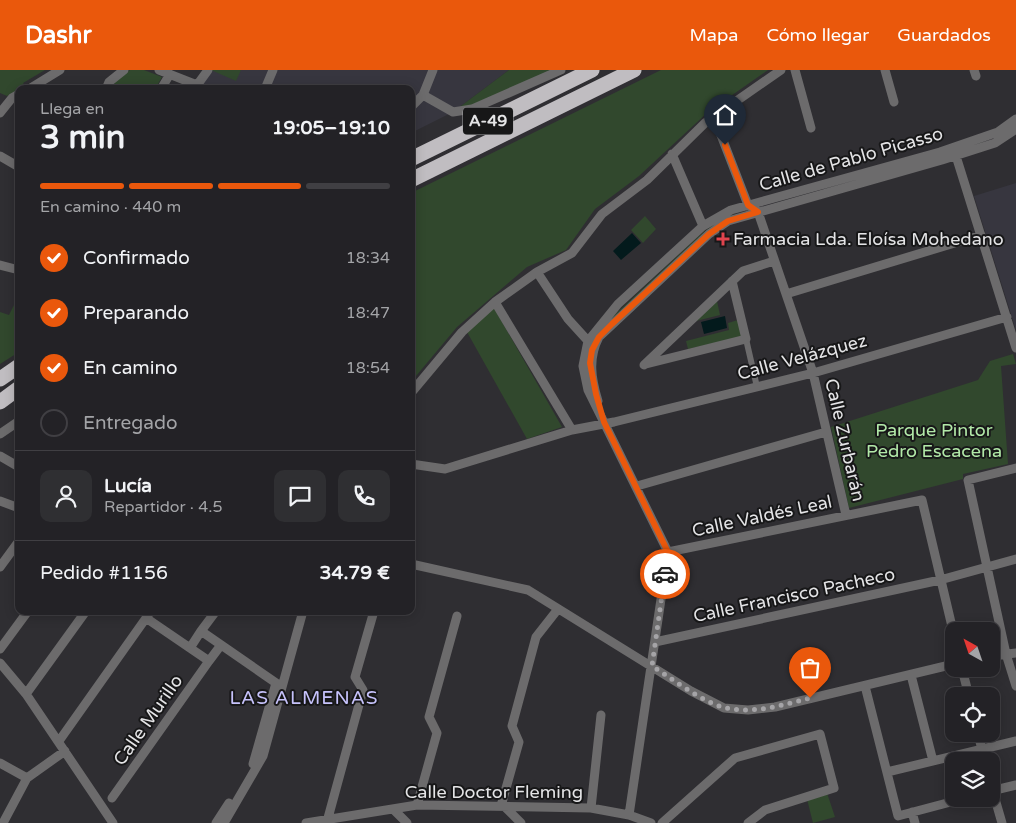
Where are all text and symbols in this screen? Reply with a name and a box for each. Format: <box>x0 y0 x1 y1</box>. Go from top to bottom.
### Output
text: Dashr <box>25 21 92 50</box>
text: Mapa <box>689 24 738 46</box>
text: Cómo llegar <box>766 24 869 46</box>
text: Guardados <box>897 24 991 46</box>
pin <box>704 94 746 145</box>
text: Llega en <box>40 99 104 119</box>
icon: home <box>711 101 739 129</box>
road number: A-49 <box>463 107 513 134</box>
text: 19:05–19:10 <box>272 117 390 139</box>
text: 3 min <box>40 119 125 157</box>
street label: Calle de Pablo Picasso <box>757 122 946 196</box>
text: En camino · 440 m <box>40 197 181 217</box>
place label: Farmacia Lda. Eloísa Mohedano <box>733 228 1004 250</box>
marker: Farmacia Lda. Eloísa Mohedano <box>717 233 729 245</box>
icon: check <box>40 244 68 272</box>
text: Confirmado <box>83 247 190 269</box>
text: 18:34 <box>346 248 390 268</box>
icon: check <box>40 299 68 327</box>
text: Preparando <box>83 302 189 324</box>
text: 18:47 <box>346 303 390 323</box>
street label: Calle Velázquez <box>735 329 869 385</box>
icon: check <box>40 354 68 382</box>
text: En camino <box>83 357 178 379</box>
text: 18:54 <box>346 358 390 378</box>
street label: Calle Zurbarán <box>820 377 870 503</box>
text: Entregado <box>83 412 178 434</box>
park label: Parque Pintor Pedro Escacena <box>866 419 1002 462</box>
button: person <box>40 470 92 522</box>
button: chat <box>274 470 326 522</box>
button: phone <box>338 470 390 522</box>
text: Lucía <box>104 475 152 497</box>
street label: Calle Valdés Leal <box>690 490 834 542</box>
text: Repartidor · 4.5 <box>104 497 222 517</box>
courier <box>640 549 690 599</box>
icon: car <box>651 560 679 588</box>
text: Pedido #1156 <box>40 562 168 584</box>
text: 34.79 € <box>320 562 390 584</box>
street label: Calle Francisco Pacheco <box>691 563 897 627</box>
north arrow <box>945 622 1000 678</box>
map controls <box>945 622 1000 807</box>
pin <box>789 647 831 698</box>
icon: bag <box>796 654 824 682</box>
street label: Calle Murillo <box>109 670 187 770</box>
district label: LAS ALMENAS <box>229 687 379 709</box>
button: locate <box>945 687 1000 742</box>
button: layers <box>945 752 1000 807</box>
street label: Calle Doctor Fleming <box>405 781 583 803</box>

